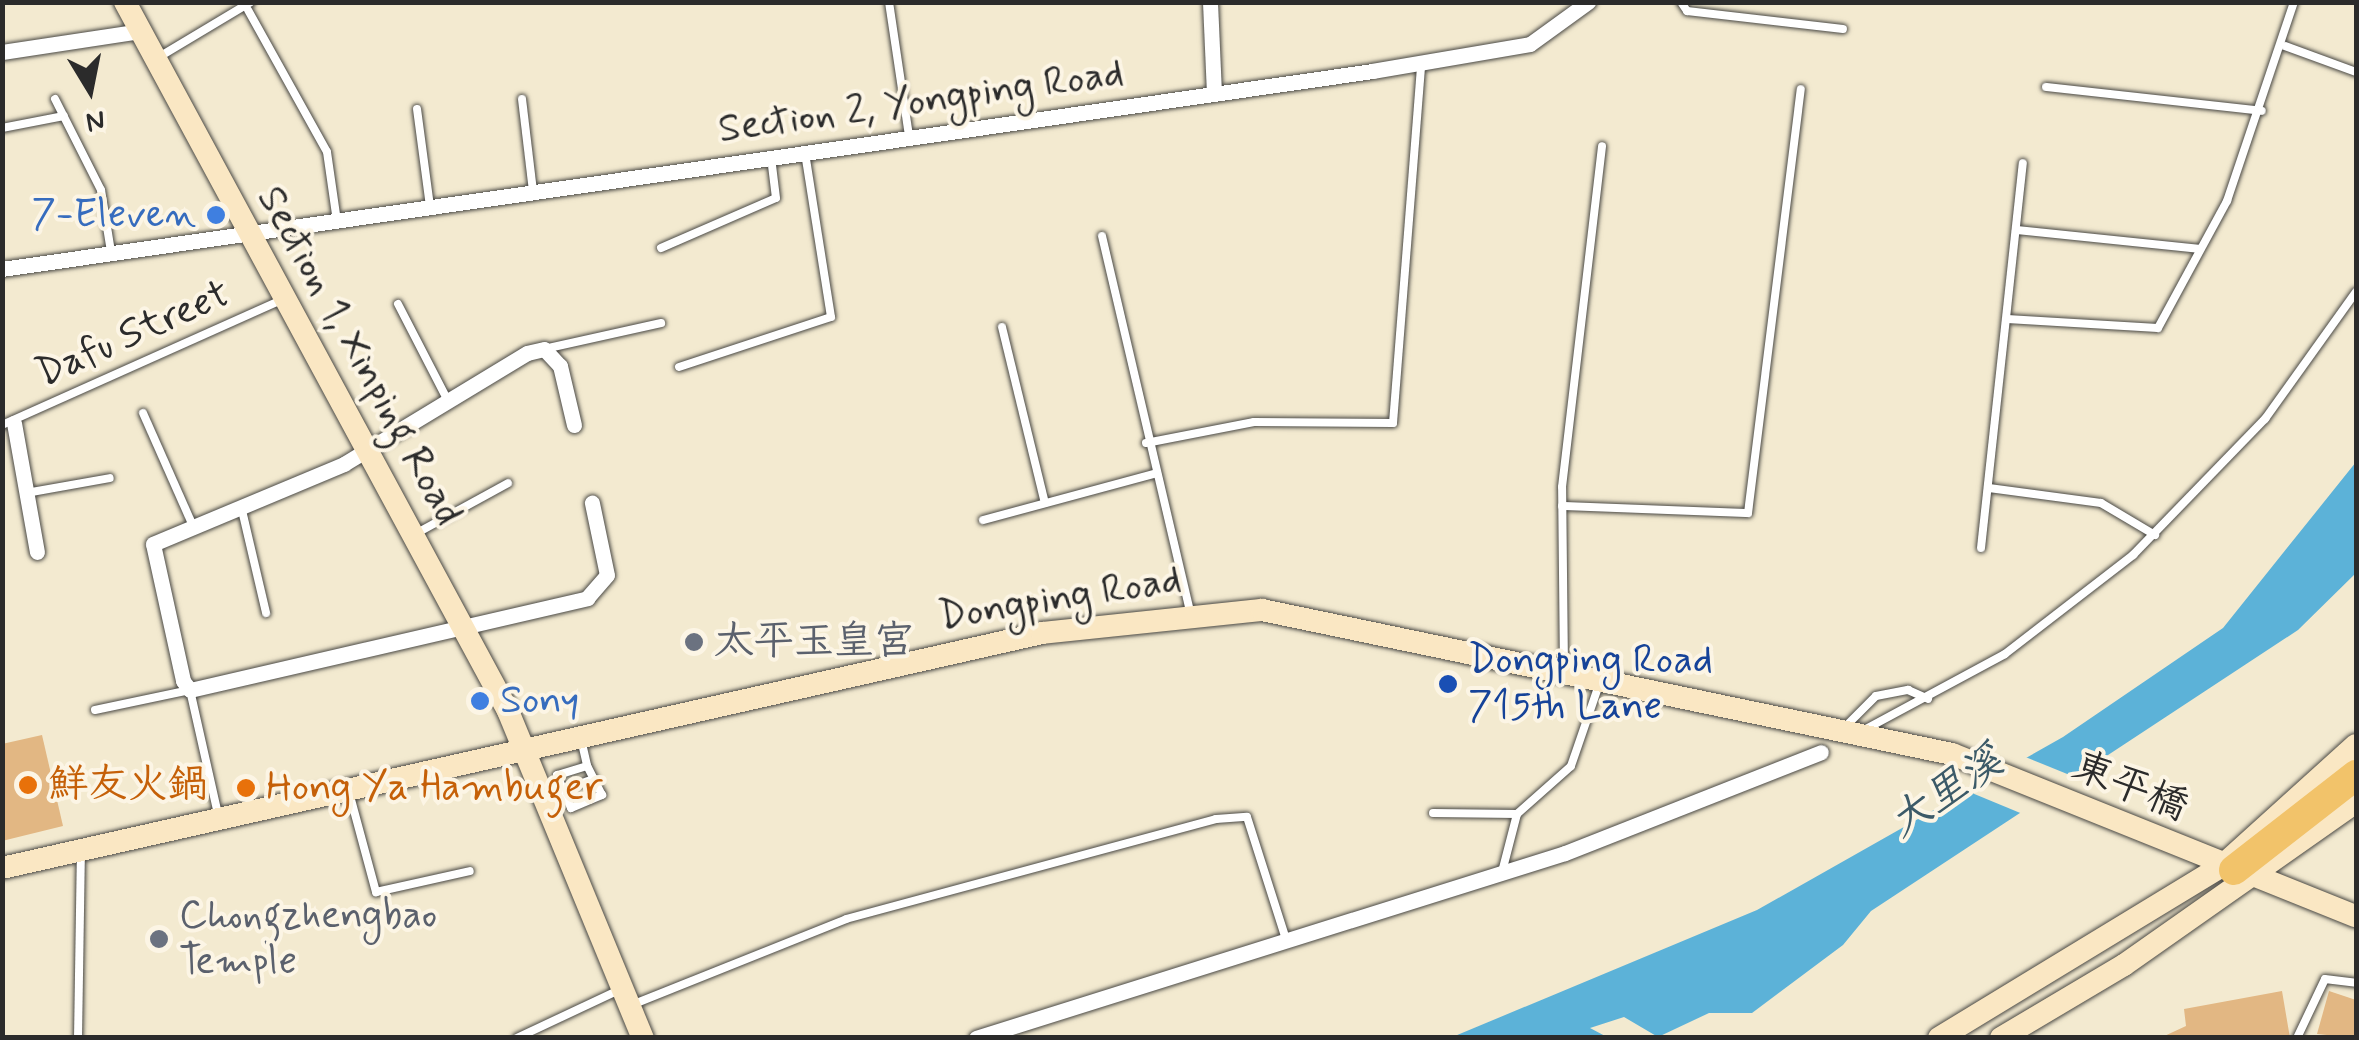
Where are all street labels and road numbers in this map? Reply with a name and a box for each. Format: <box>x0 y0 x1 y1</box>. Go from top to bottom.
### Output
street label: Section 2, Yongping Road <box>716 50 1126 154</box>
street label: Section 1, Xinping Road <box>247 180 471 532</box>
street label: Dafu Street <box>30 270 236 398</box>
street label: Dongping Road <box>935 556 1185 642</box>
street label: 東平橋 <box>2065 742 2195 832</box>

